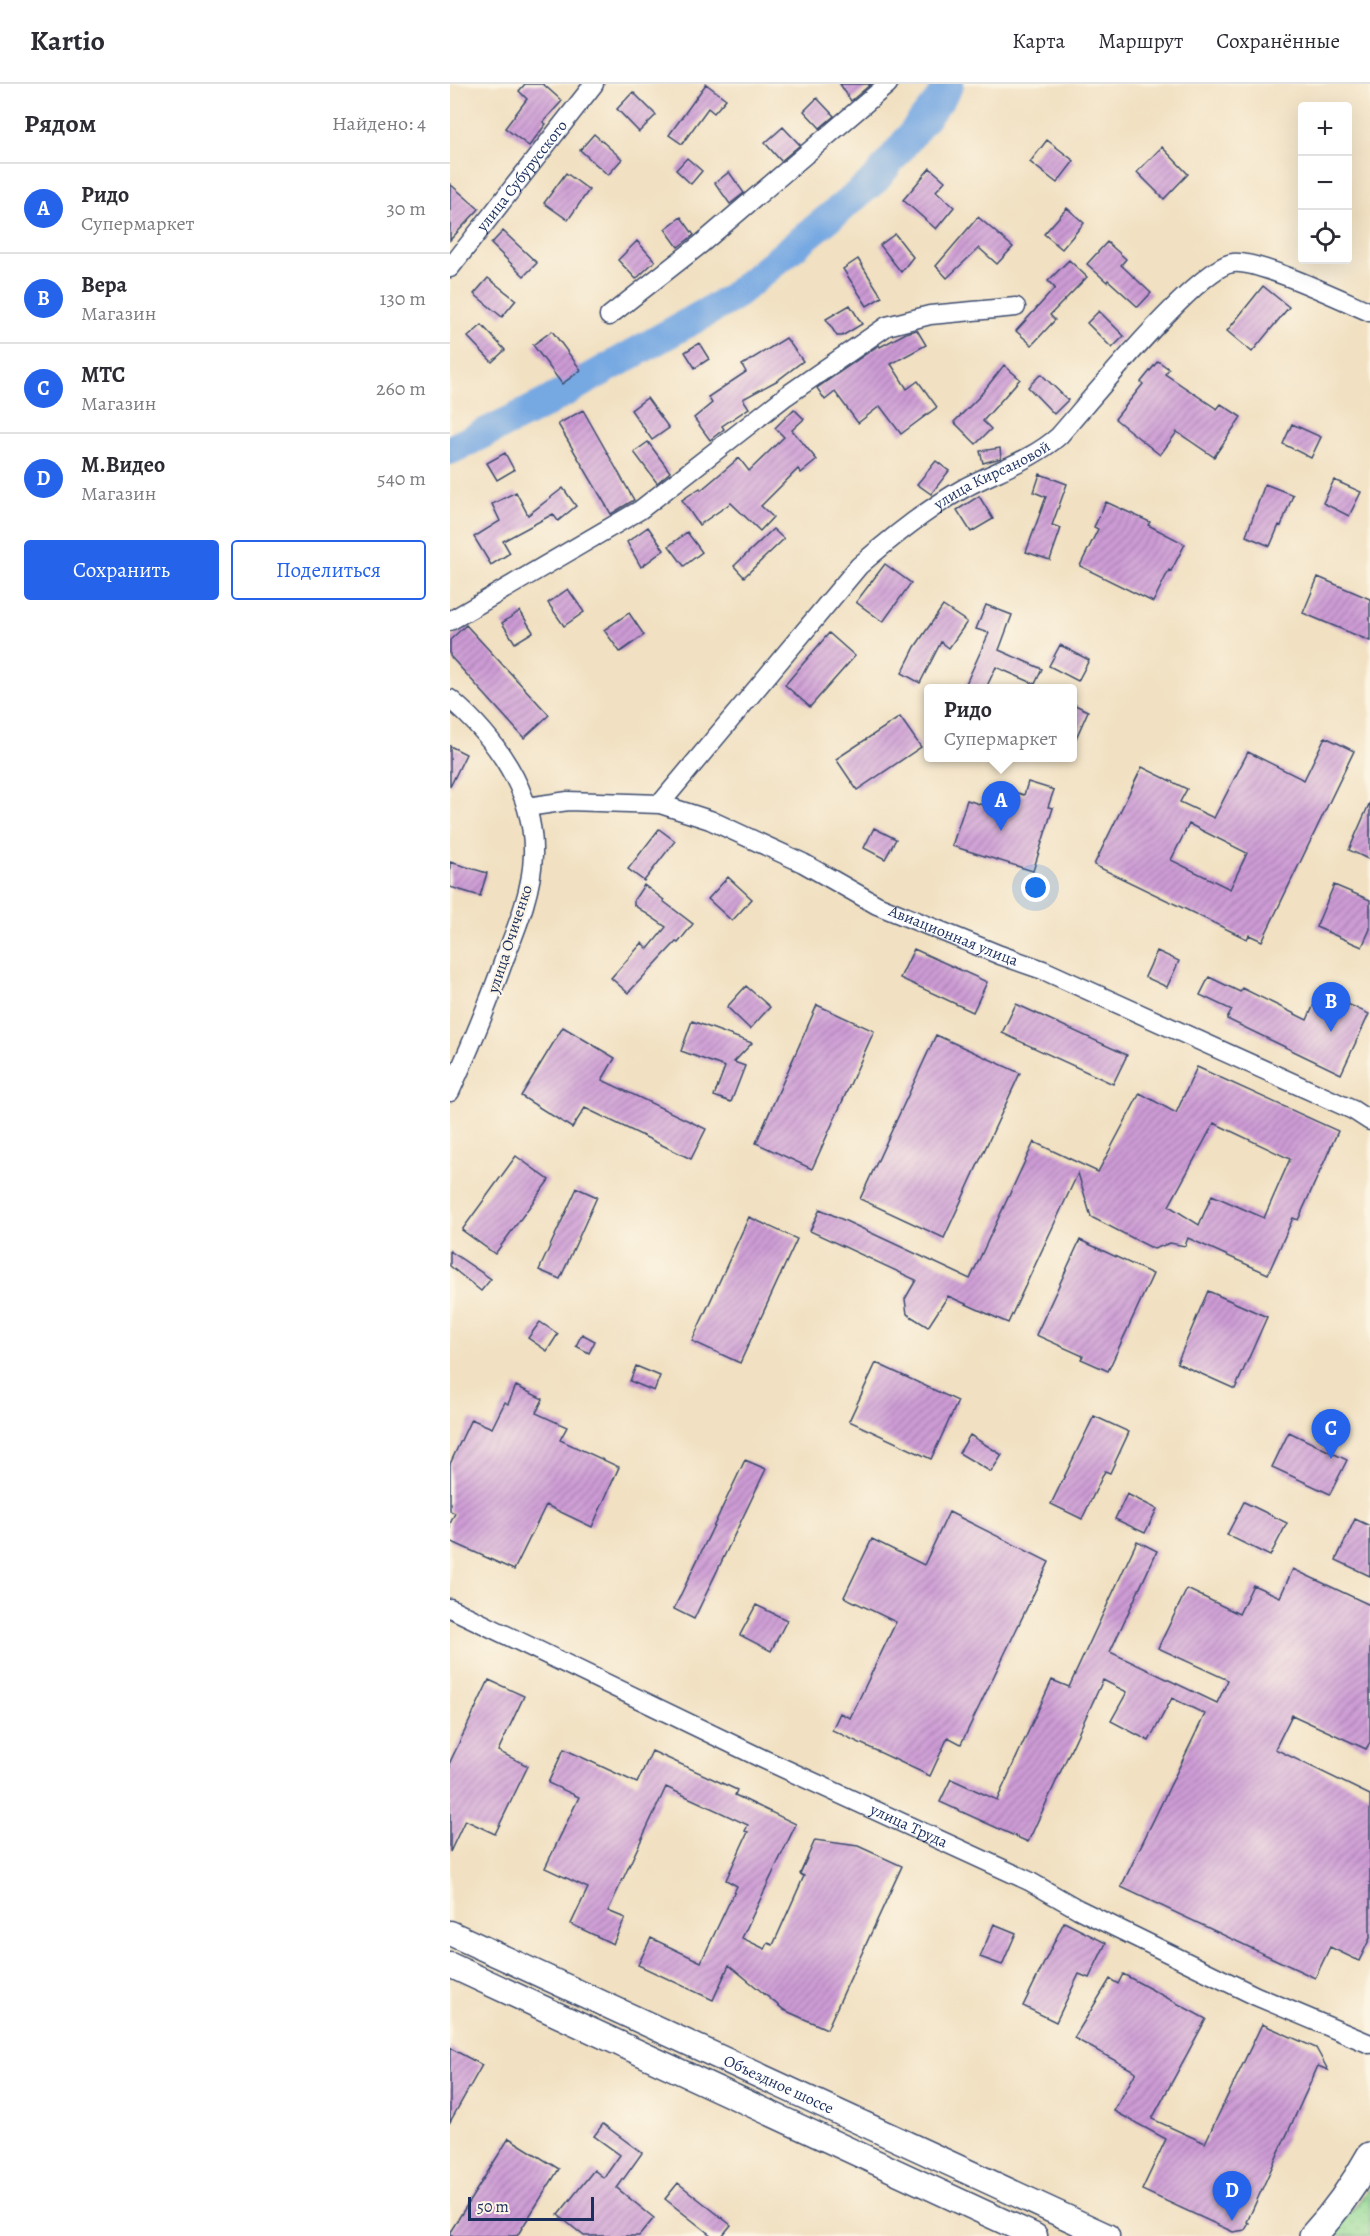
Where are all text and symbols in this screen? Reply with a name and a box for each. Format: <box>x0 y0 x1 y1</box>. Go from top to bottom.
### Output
text: Kartio <box>30 22 105 60</box>
text: Карта <box>1012 27 1065 55</box>
text: Маршрут <box>1098 27 1183 55</box>
text: Сохранённые <box>1216 27 1340 55</box>
map controls <box>1298 102 1352 264</box>
button: + <box>1298 102 1352 156</box>
text: Рядом <box>24 106 96 141</box>
text: Найдено: 4 <box>332 110 426 137</box>
street label: улица Субурусского <box>471 115 573 237</box>
button: − <box>1298 156 1352 210</box>
text: Ридо <box>81 180 129 210</box>
text: A <box>37 195 50 222</box>
text: 30 m <box>386 195 426 222</box>
text: Супермаркет <box>81 210 195 237</box>
button: locate <box>1298 210 1352 264</box>
text: Вера <box>81 270 127 300</box>
text: B <box>37 285 50 312</box>
text: 130 m <box>380 285 426 312</box>
text: Магазин <box>81 300 156 327</box>
text: МТС <box>81 360 125 390</box>
text: C <box>37 375 50 402</box>
text: 260 m <box>376 375 426 402</box>
text: Магазин <box>81 390 156 417</box>
street label: улица Кирсановой <box>929 435 1055 516</box>
text: М.Видео <box>81 450 165 480</box>
text: D <box>37 465 50 492</box>
text: 540 m <box>377 465 426 492</box>
text: Магазин <box>81 480 156 507</box>
button: Сохранить <box>24 540 219 600</box>
button: Поделиться <box>231 540 426 600</box>
popup <box>924 684 1077 762</box>
text: Ридо <box>944 695 992 725</box>
text: Супермаркет <box>944 725 1057 752</box>
pin: A <box>982 782 1020 831</box>
your location <box>1021 873 1050 902</box>
street label: улица Очиченко <box>482 882 538 997</box>
street label: Авиационная улица <box>885 900 1022 972</box>
pin: B <box>1312 982 1350 1032</box>
pin: C <box>1312 1410 1350 1459</box>
street label: улица Труда <box>866 1798 952 1853</box>
street label: Объездное шоссе <box>720 2050 837 2120</box>
pin: D <box>1212 2172 1252 2221</box>
scale bar <box>468 2194 594 2222</box>
text: 50 m <box>477 2196 509 2218</box>

